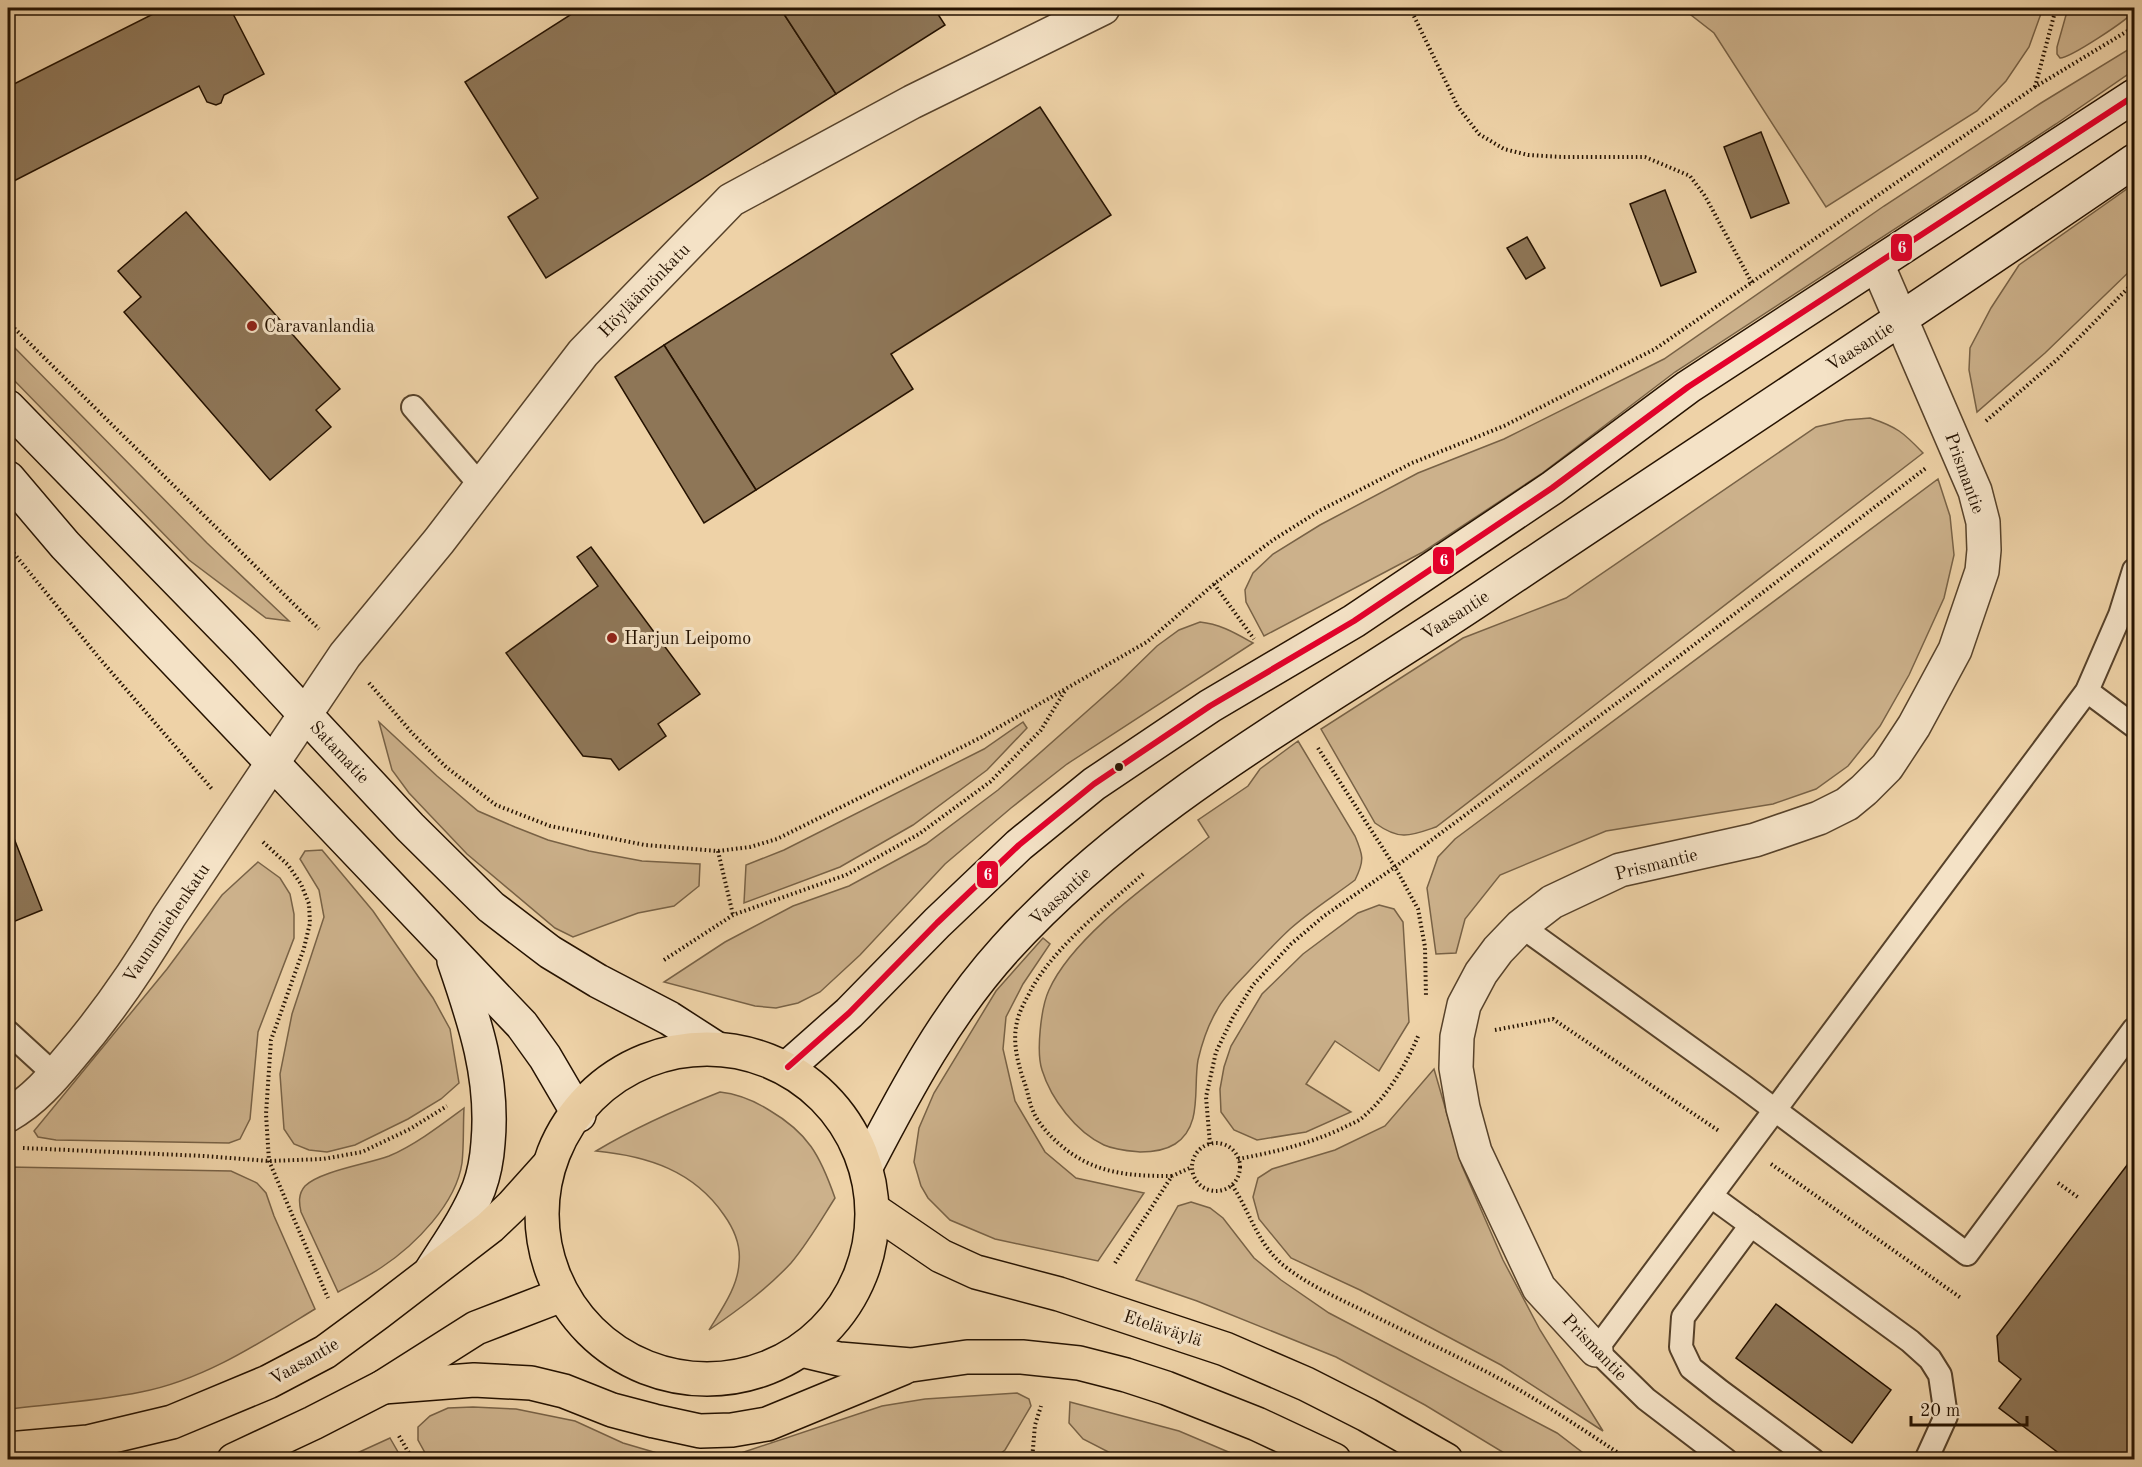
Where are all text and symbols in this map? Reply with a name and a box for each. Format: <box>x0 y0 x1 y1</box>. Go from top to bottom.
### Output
line badge: 6 <box>1890 233 1913 262</box>
street label: Höyläämönkatu <box>596 240 694 341</box>
text: 6 <box>1897 241 1907 257</box>
place label: Caravanlandia <box>264 318 375 336</box>
marker: Caravanlandia <box>245 319 259 333</box>
street label: Vaasantie <box>1824 319 1897 375</box>
street label: Prismantie <box>1941 430 1987 516</box>
line badge: 6 <box>1432 546 1455 575</box>
text: 6 <box>1439 554 1449 570</box>
street label: Vaasantie <box>1419 588 1492 644</box>
place label: Harjun Leipomo <box>624 630 751 648</box>
marker: Harjun Leipomo <box>605 631 619 645</box>
street label: Satamatie <box>306 718 372 787</box>
unlabelled marker <box>1113 761 1125 773</box>
street label: Prismantie <box>1613 846 1699 884</box>
street label: Vaunumiehenkatu <box>120 860 214 986</box>
line badge: 6 <box>976 860 999 889</box>
street label: Vaasantie <box>1027 864 1095 929</box>
text: 6 <box>983 868 993 884</box>
street label: Eteläväylä <box>1121 1308 1204 1350</box>
street label: Prismantie <box>1558 1311 1630 1384</box>
street label: Vaasantie <box>267 1335 342 1389</box>
scale bar <box>1911 1389 2026 1427</box>
text: 20 m <box>1920 1402 1960 1420</box>

